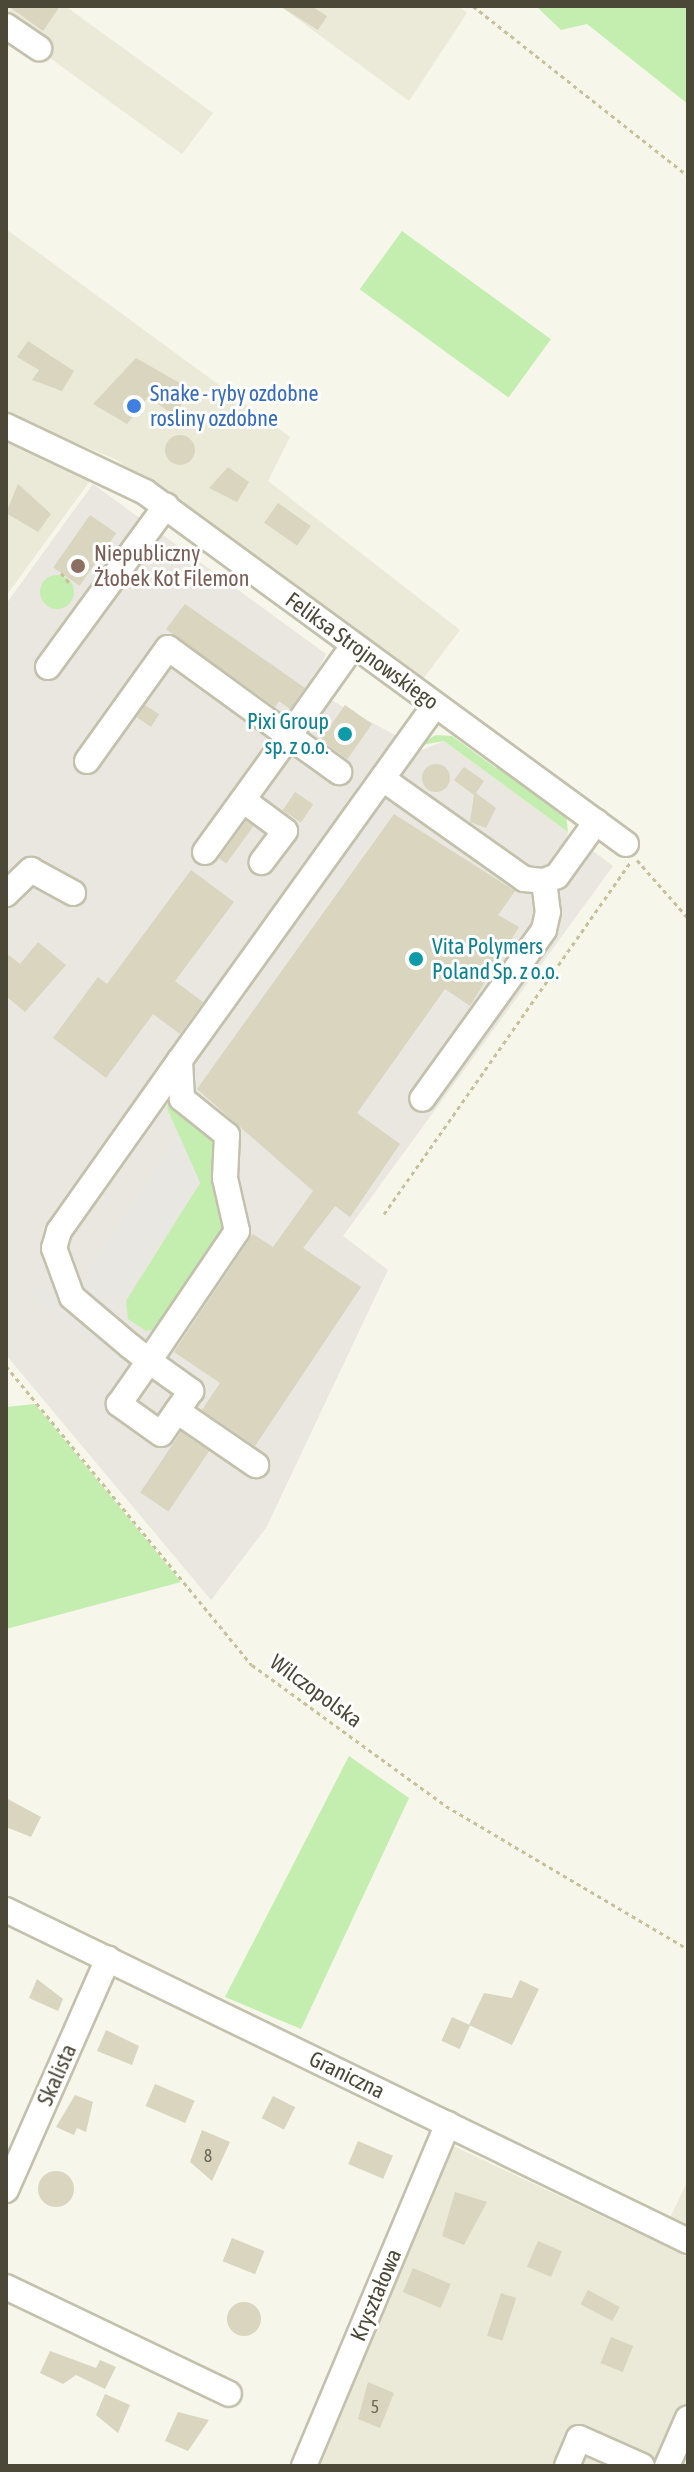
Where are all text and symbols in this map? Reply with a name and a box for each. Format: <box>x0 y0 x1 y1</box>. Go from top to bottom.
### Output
place label: Snake - ryby ozdobne rosliny ozdobne <box>150 380 318 432</box>
marker: Snake - ryby ozdobne rosliny ozdobne <box>125 397 143 415</box>
place label: Niepubliczny Żłobek Kot Filemon <box>94 540 249 592</box>
marker: Niepubliczny Żłobek Kot Filemon <box>69 557 87 575</box>
street label: Feliksa Strojnowskiego <box>280 587 444 715</box>
place label: Pixi Group sp. z o.o. <box>247 708 329 760</box>
marker: Pixi Group sp. z o.o. <box>336 725 354 743</box>
place label: Vita Polymers Poland Sp. z o.o. <box>432 933 559 984</box>
marker: Vita Polymers Poland Sp. z o.o. <box>407 950 425 968</box>
street label: Wilczopolska <box>265 1649 367 1733</box>
street label: Skalista <box>32 2040 82 2110</box>
street label: Graniczna <box>305 2045 389 2105</box>
house number: 8 <box>204 2145 212 2167</box>
street label: Kryształowa <box>345 2245 407 2345</box>
house number: 5 <box>371 2396 379 2418</box>

